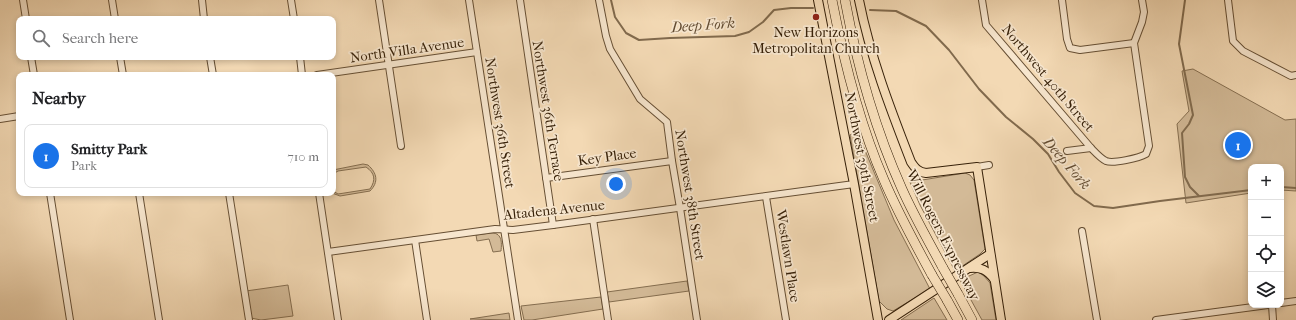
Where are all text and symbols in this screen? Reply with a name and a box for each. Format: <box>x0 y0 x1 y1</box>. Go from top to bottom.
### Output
marker: New Horizons Metropolitan Church <box>811 12 821 22</box>
water label: Deep Fork <box>669 14 736 36</box>
search box <box>16 16 336 60</box>
street label: Northwest 40th Street <box>998 21 1098 135</box>
place label: New Horizons Metropolitan Church <box>752 24 880 57</box>
icon: search <box>30 27 52 49</box>
text: Search here <box>62 29 138 47</box>
street label: North Villa Avenue <box>349 34 465 66</box>
street label: Northwest 36th Terrace <box>528 40 568 183</box>
street label: Northwest 36th Street <box>481 56 519 190</box>
text: Nearby <box>32 88 86 108</box>
street label: Northwest 39th Street <box>841 91 883 223</box>
street label: Northwest 38th Street <box>671 129 709 261</box>
pin: 1 <box>1225 130 1251 160</box>
water label: Deep Fork <box>1039 132 1095 193</box>
text: Smitty Park <box>71 140 147 158</box>
street label: Key Place <box>577 144 637 170</box>
text: 1 <box>44 149 48 164</box>
text: 710 m <box>287 149 319 164</box>
text: Park <box>71 158 97 173</box>
map controls <box>1248 164 1284 308</box>
button: + <box>1248 164 1284 200</box>
street label: Will Rogers Expressway <box>902 166 984 304</box>
your location <box>606 174 626 194</box>
street label: Altadena Avenue <box>502 196 606 224</box>
button: − <box>1248 200 1284 236</box>
street label: Westlawn Place <box>772 208 804 304</box>
button: locate <box>1248 236 1284 272</box>
button: layers <box>1248 272 1284 308</box>

